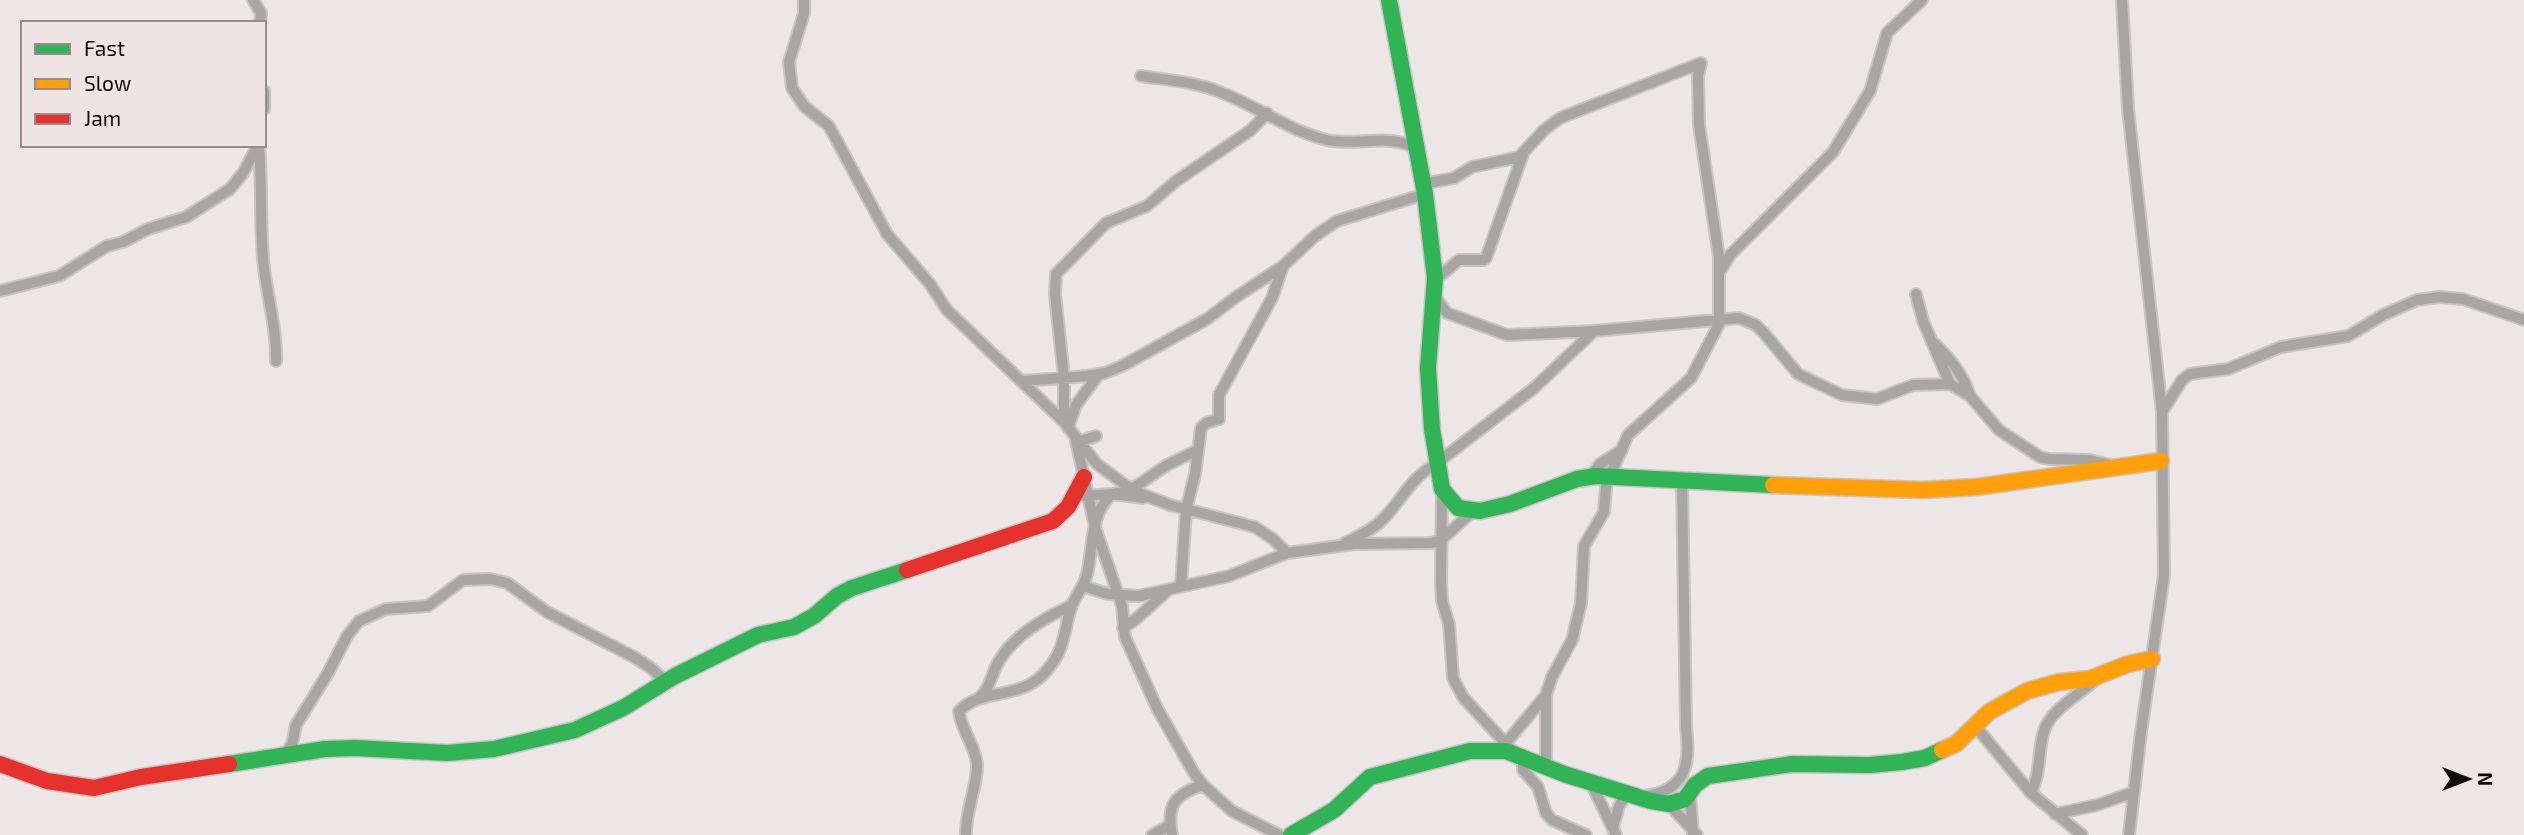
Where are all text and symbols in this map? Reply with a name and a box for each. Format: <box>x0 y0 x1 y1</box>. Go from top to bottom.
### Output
legend <box>21 21 266 147</box>
text: Fast <box>84 35 125 60</box>
text: Slow <box>84 70 131 95</box>
text: Jam <box>84 105 121 130</box>
north arrow <box>2433 744 2503 814</box>
text: N <box>2474 772 2497 786</box>

